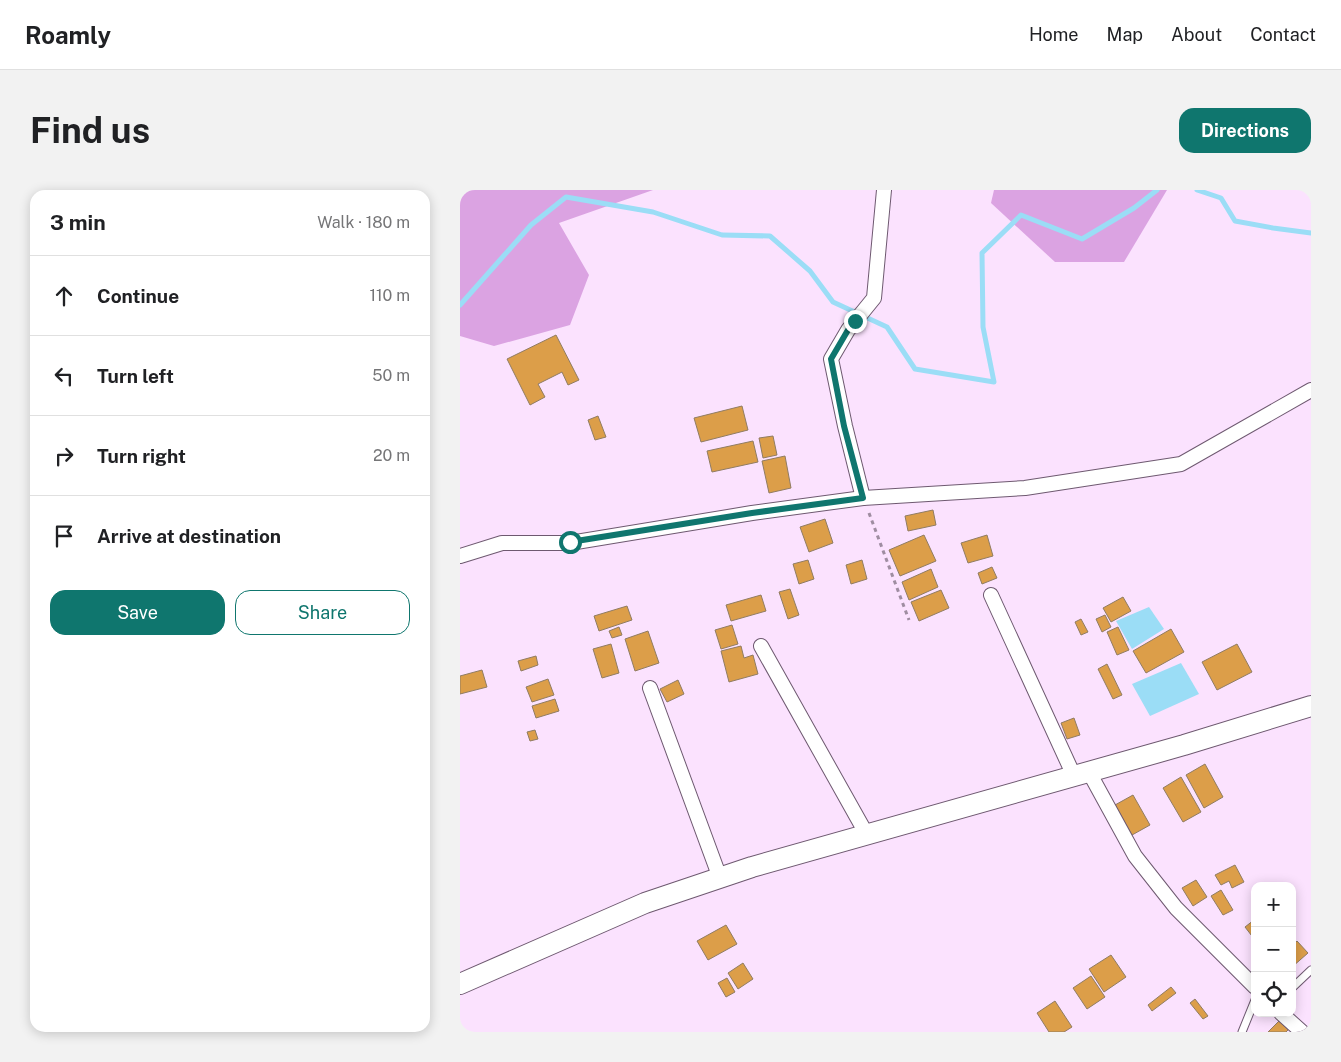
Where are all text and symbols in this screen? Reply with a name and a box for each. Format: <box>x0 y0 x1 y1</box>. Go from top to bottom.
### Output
text: Roamly <box>25 21 111 49</box>
text: Home <box>1029 24 1079 45</box>
text: Map <box>1107 24 1143 45</box>
text: About <box>1171 24 1222 45</box>
text: Contact <box>1250 24 1316 45</box>
button: Directions <box>1179 108 1311 153</box>
text: Find us <box>30 110 150 151</box>
text: 3 min <box>50 210 106 235</box>
text: Walk · 180 m <box>317 213 410 232</box>
icon: ahead <box>50 282 78 310</box>
text: Continue <box>97 285 179 307</box>
text: 110 m <box>369 286 410 305</box>
route end <box>844 310 867 333</box>
icon: left <box>50 362 78 390</box>
text: Turn left <box>97 365 174 387</box>
text: 50 m <box>372 366 410 385</box>
icon: right <box>50 442 78 470</box>
text: Turn right <box>97 445 186 467</box>
text: 20 m <box>373 446 410 465</box>
icon: arrive <box>50 522 78 550</box>
text: Arrive at destination <box>97 525 281 547</box>
route start <box>559 531 582 554</box>
button: Save <box>50 590 225 635</box>
button: Share <box>235 590 410 635</box>
map controls <box>1251 882 1296 1017</box>
button: + <box>1251 882 1296 927</box>
button: − <box>1251 927 1296 972</box>
button: locate <box>1251 972 1296 1017</box>

